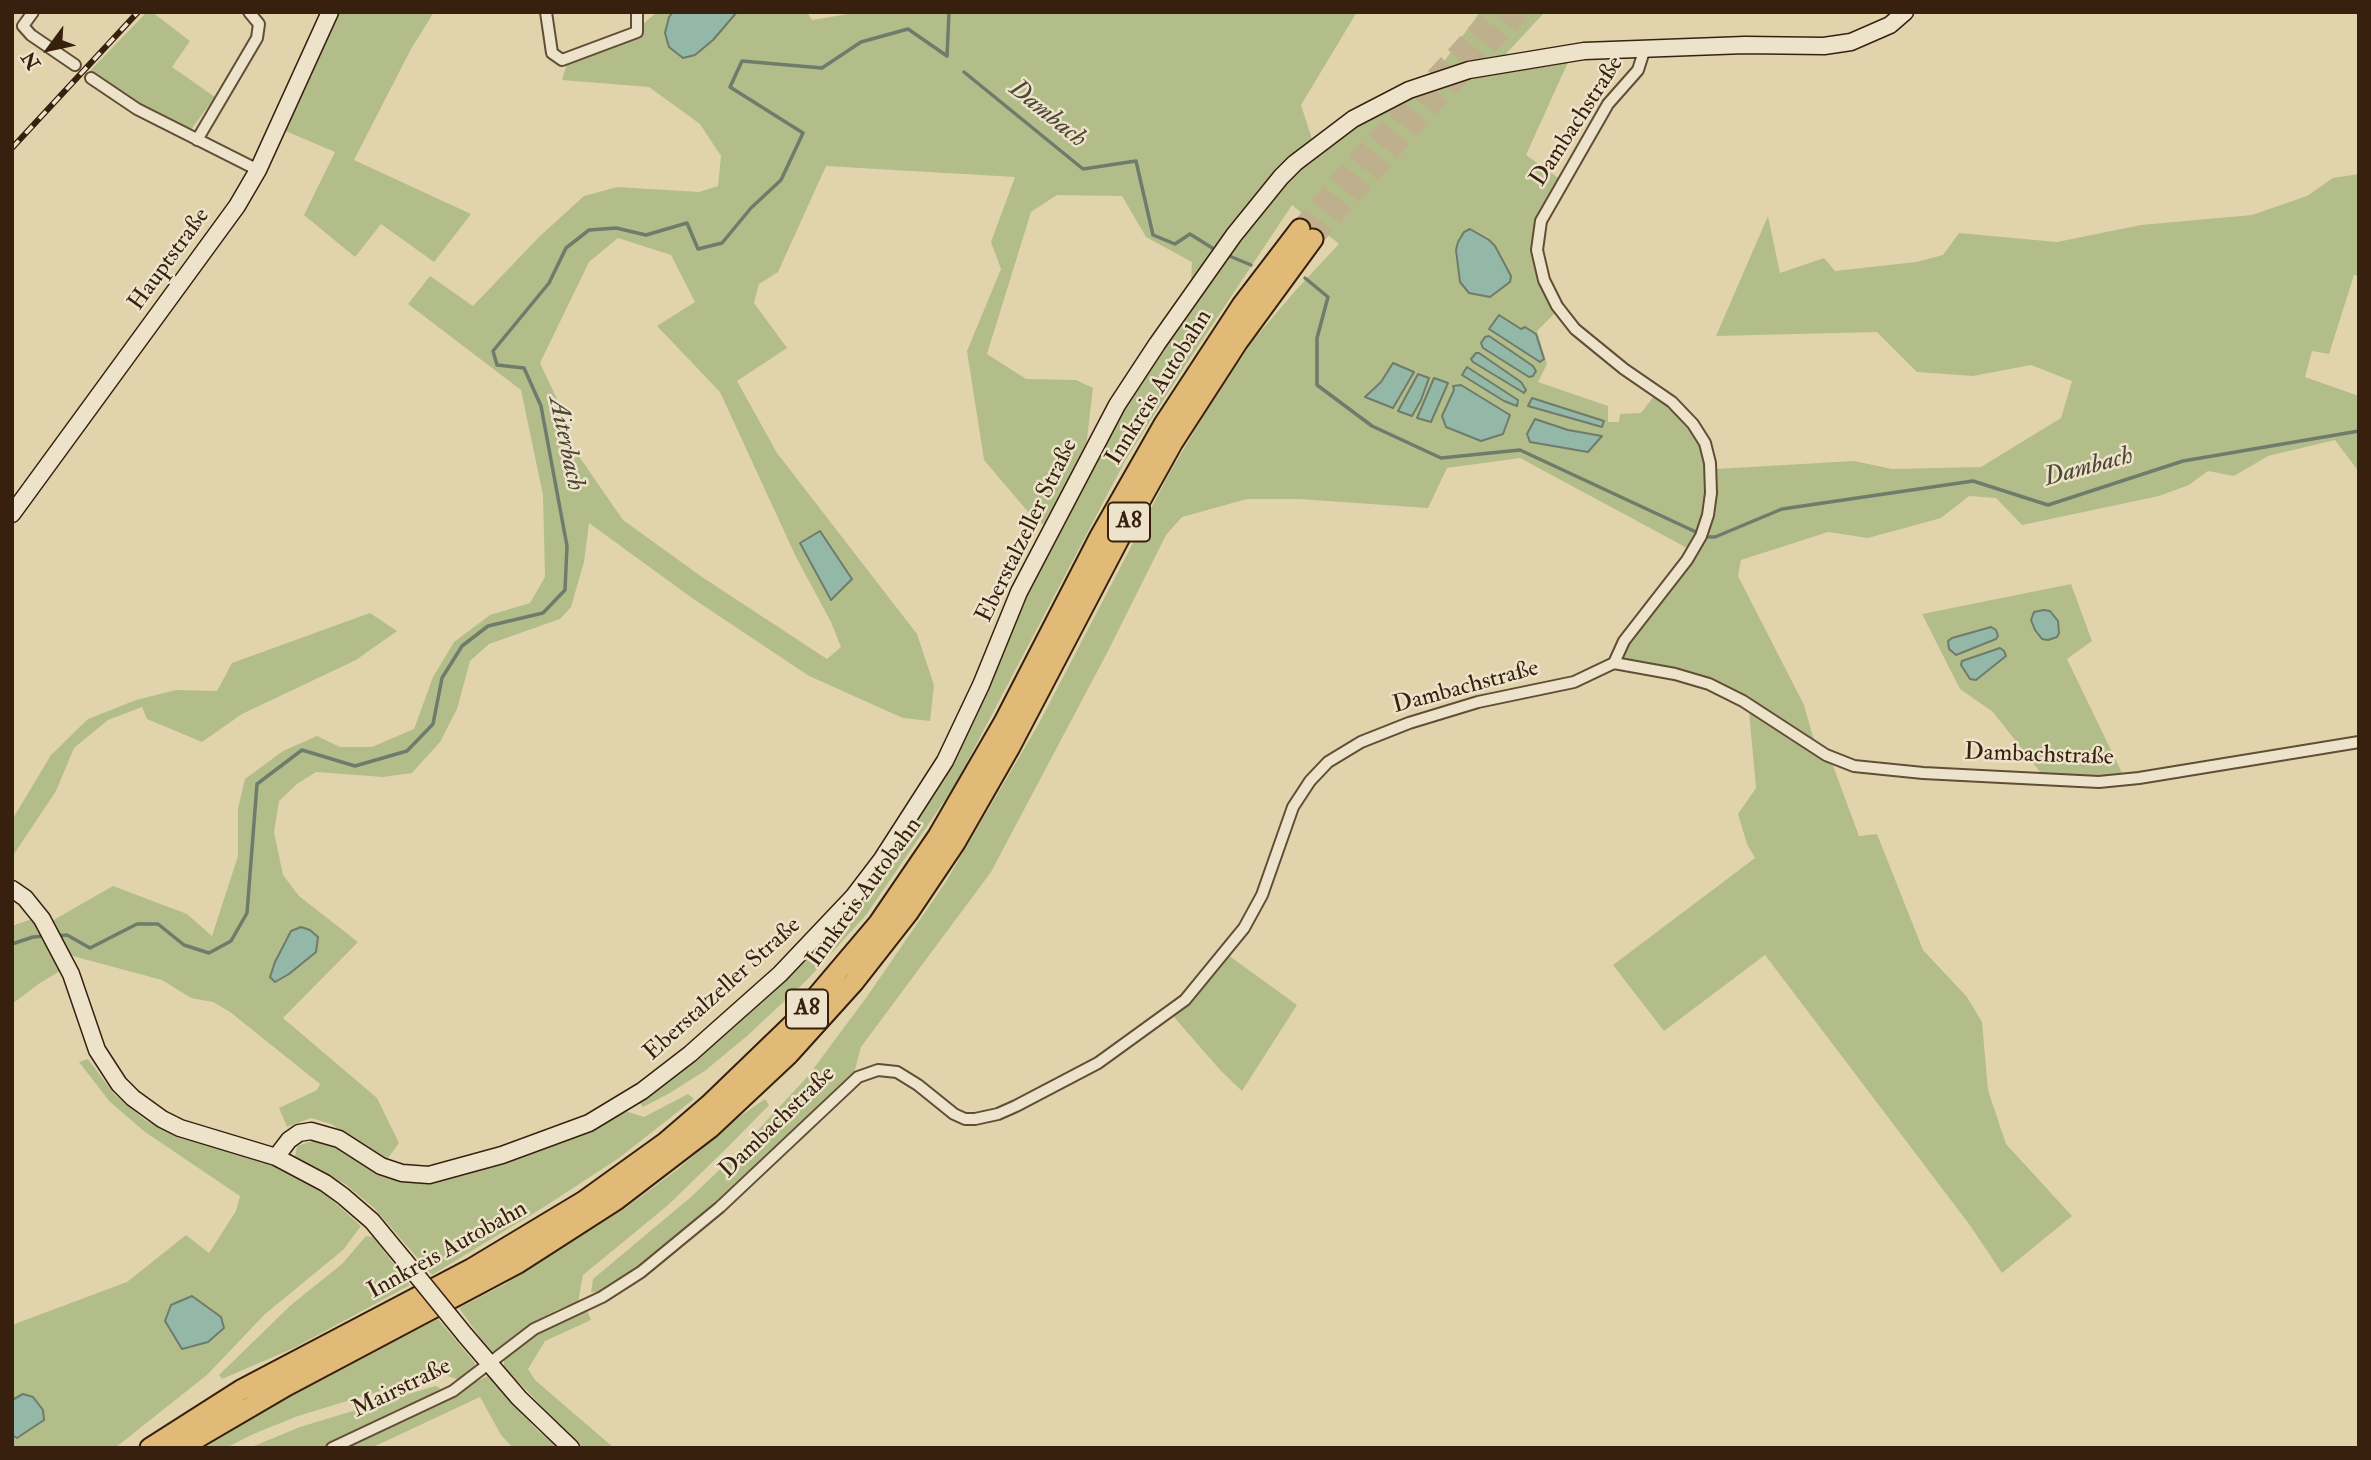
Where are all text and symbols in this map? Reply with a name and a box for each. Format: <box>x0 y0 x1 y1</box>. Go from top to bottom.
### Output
north arrow <box>14 14 84 84</box>
text: N <box>17 47 46 74</box>
street label: Dambachstraße <box>1525 51 1631 193</box>
water label: Dambach <box>1002 74 1092 156</box>
street label: Hauptstraße <box>123 203 217 317</box>
street label: Innkreis Autobahn <box>1101 305 1219 471</box>
water label: Aiterbach <box>540 394 590 494</box>
street label: Eberstalzeller Straße <box>971 434 1085 628</box>
water label: Dambach <box>2041 441 2137 495</box>
road number: A8 <box>1108 502 1150 542</box>
street label: Dambachstraße <box>1390 655 1542 721</box>
street label: Dambachstraße <box>1964 739 2114 773</box>
street label: Innkreis Autobahn <box>801 813 929 973</box>
street label: Eberstalzeller Straße <box>639 912 807 1068</box>
road number: A8 <box>786 990 828 1028</box>
street label: Dambachstraße <box>714 1061 842 1185</box>
street label: Innkreis Autobahn <box>363 1195 533 1307</box>
street label: Mairstraße <box>348 1353 456 1425</box>

